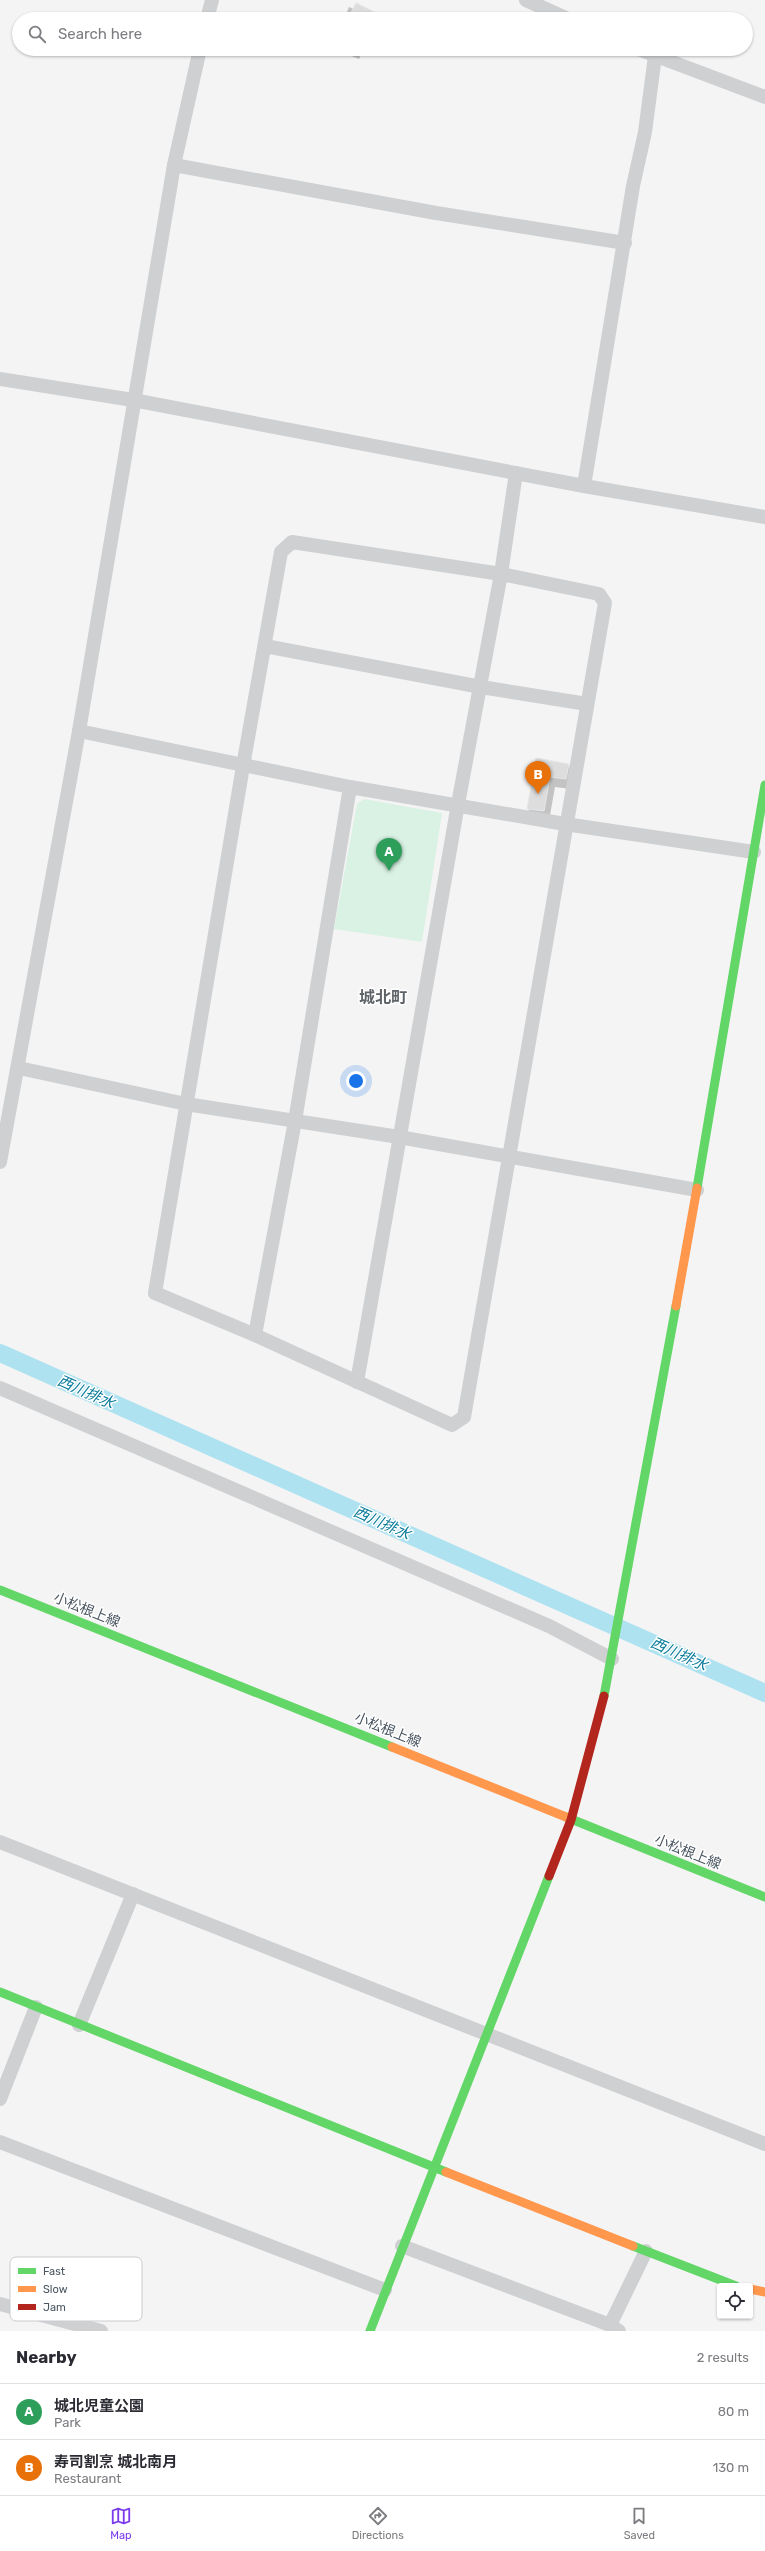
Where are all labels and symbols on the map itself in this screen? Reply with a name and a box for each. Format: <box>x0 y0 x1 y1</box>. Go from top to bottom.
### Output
pin: B <box>525 761 551 794</box>
pin: A <box>376 838 402 871</box>
district label: 城北町 <box>359 988 407 1007</box>
your location <box>346 1071 366 1091</box>
water label: 西川排水 <box>55 1372 119 1413</box>
water label: 西川排水 <box>351 1503 415 1544</box>
street label: 小松根上線 <box>51 1589 123 1631</box>
water label: 西川排水 <box>648 1634 712 1675</box>
street label: 小松根上線 <box>352 1709 424 1751</box>
street label: 小松根上線 <box>652 1831 724 1873</box>
legend <box>10 2257 142 2321</box>
text: Fast <box>43 2265 66 2278</box>
text: Slow <box>43 2283 68 2296</box>
text: Jam <box>43 2301 66 2314</box>

